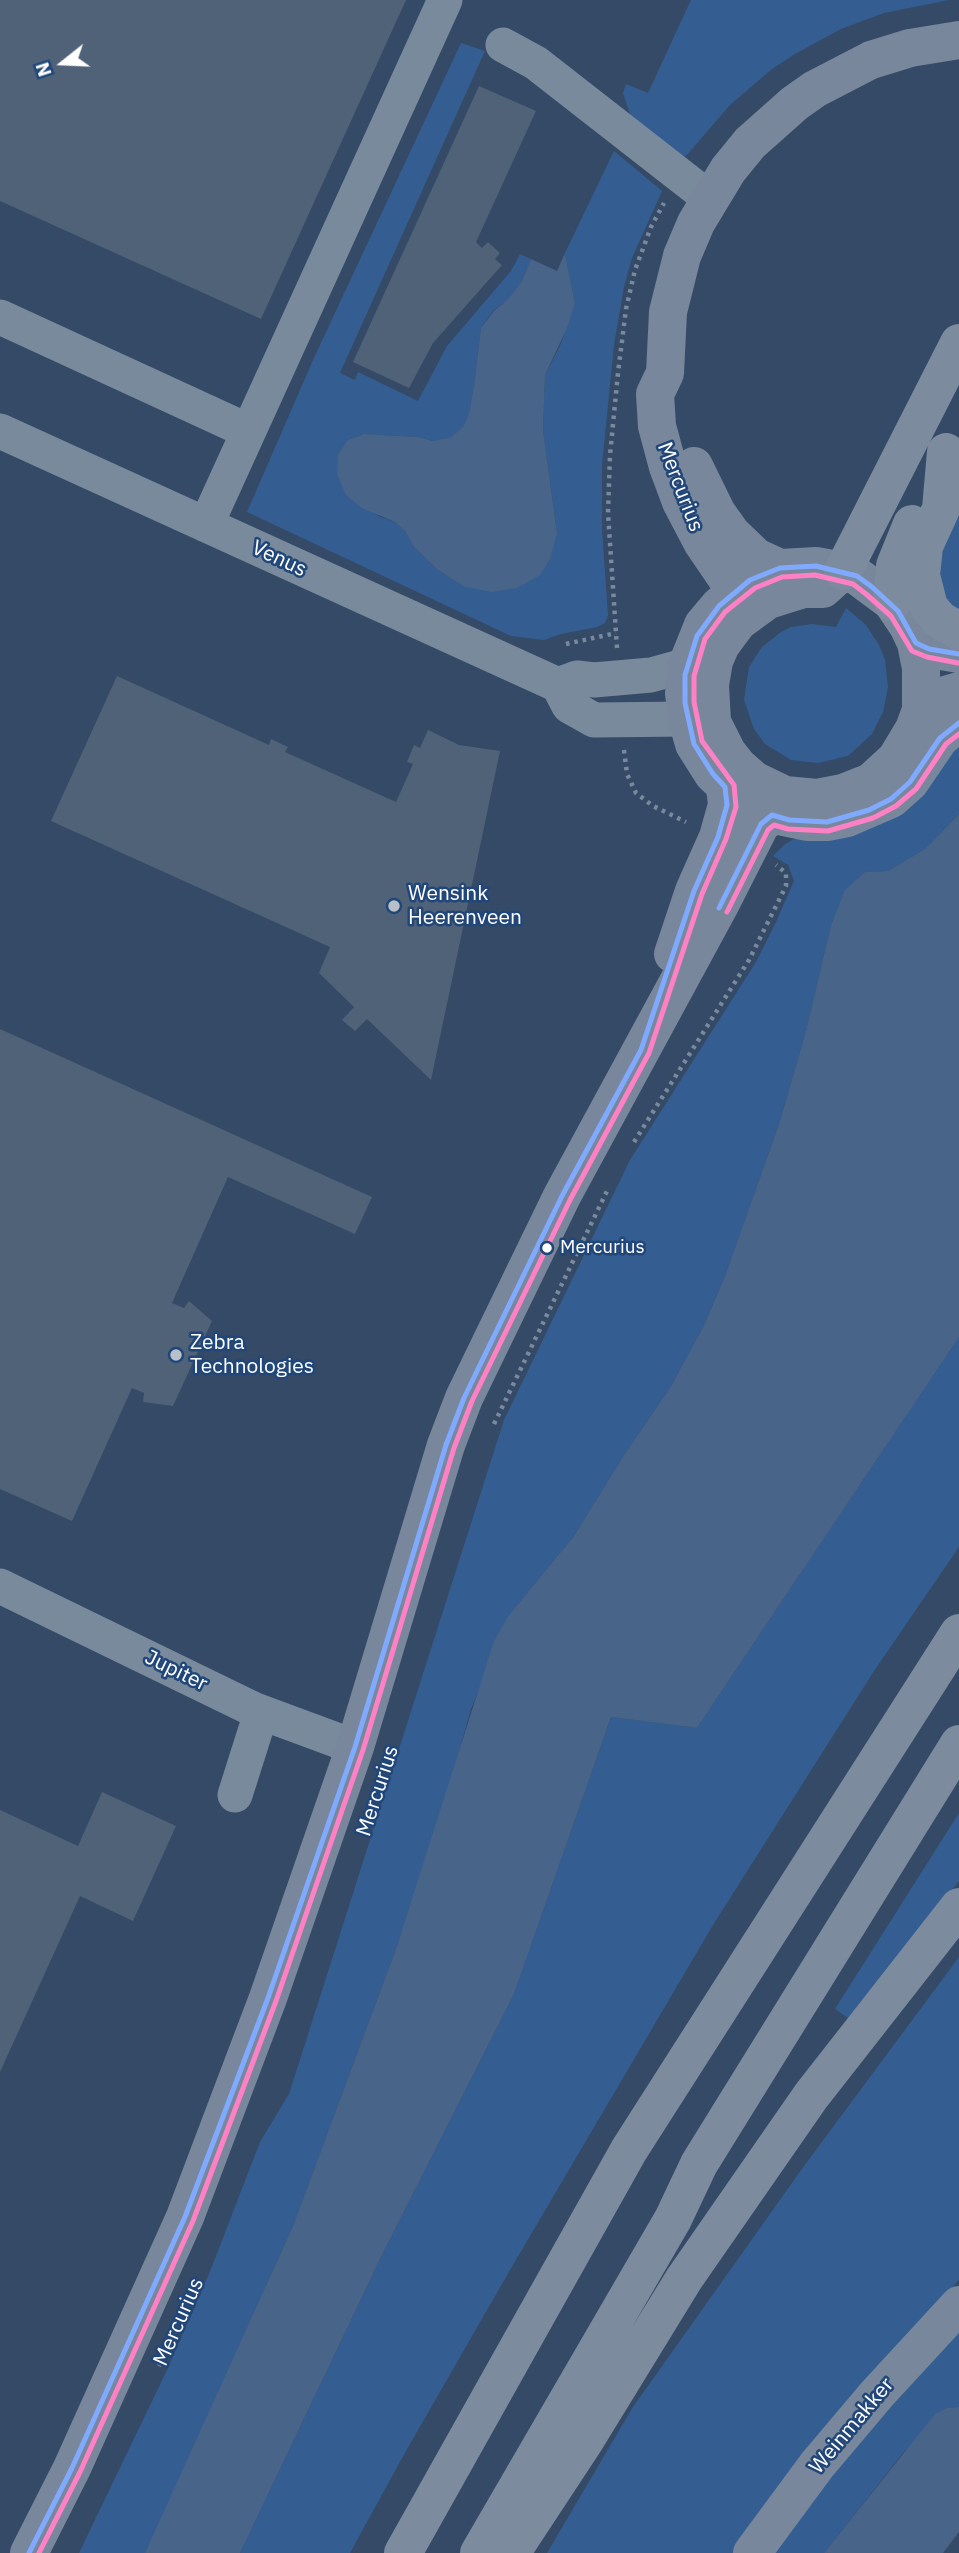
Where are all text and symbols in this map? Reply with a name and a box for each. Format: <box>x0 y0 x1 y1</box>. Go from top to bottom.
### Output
north arrow <box>28 28 98 98</box>
text: N <box>29 59 57 80</box>
street label: Mercurius <box>651 439 709 535</box>
street label: Venus <box>247 535 311 583</box>
place label: Wensink Heerenveen <box>408 881 522 931</box>
marker: Wensink Heerenveen <box>386 898 402 914</box>
place label: Mercurius <box>560 1237 645 1259</box>
marker: Mercurius <box>540 1241 554 1255</box>
place label: Zebra Technologies <box>190 1330 314 1380</box>
marker: Zebra Technologies <box>168 1347 184 1363</box>
street label: Jupiter <box>141 1645 211 1697</box>
street label: Mercurius <box>352 1743 404 1839</box>
street label: Mercurius <box>148 2274 210 2370</box>
street label: Weinmakker <box>805 2373 899 2479</box>

